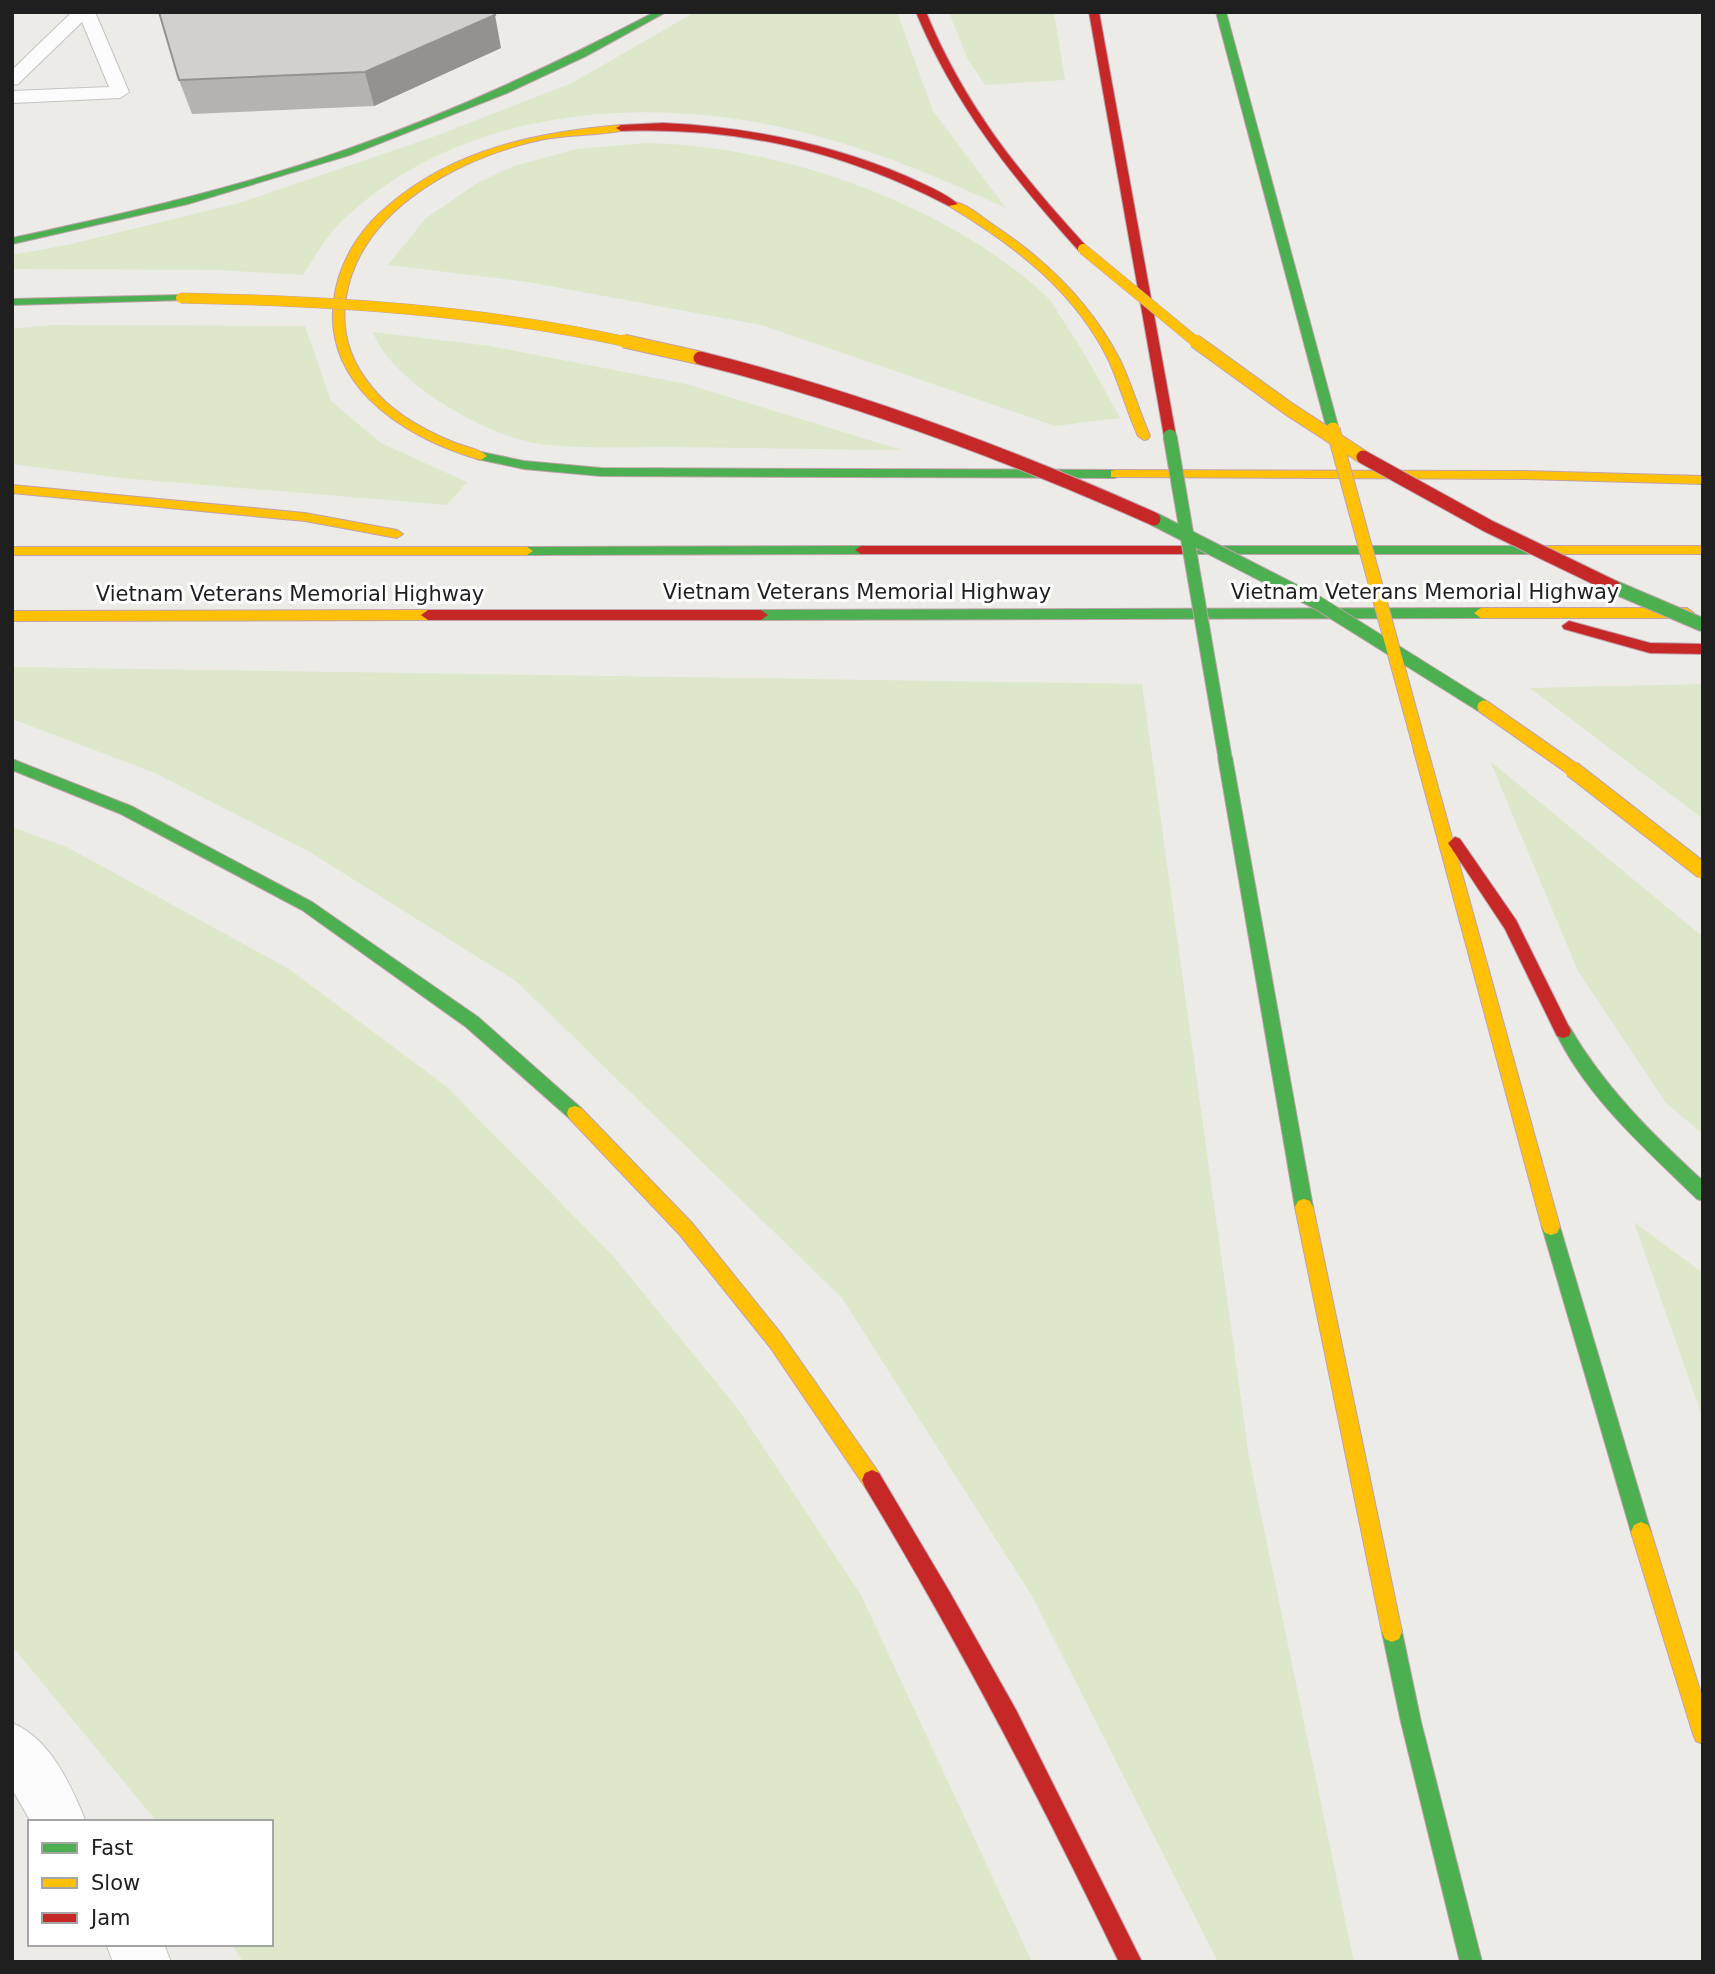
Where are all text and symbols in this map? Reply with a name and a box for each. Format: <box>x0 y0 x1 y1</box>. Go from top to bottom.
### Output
street label: Vietnam Veterans Memorial Highway <box>663 580 1051 604</box>
street label: Vietnam Veterans Memorial Highway <box>1231 580 1619 604</box>
street label: Vietnam Veterans Memorial Highway <box>96 582 484 606</box>
legend <box>28 1820 273 1946</box>
text: Fast <box>91 1836 133 1860</box>
text: Slow <box>91 1871 140 1895</box>
text: Jam <box>89 1906 131 1930</box>

